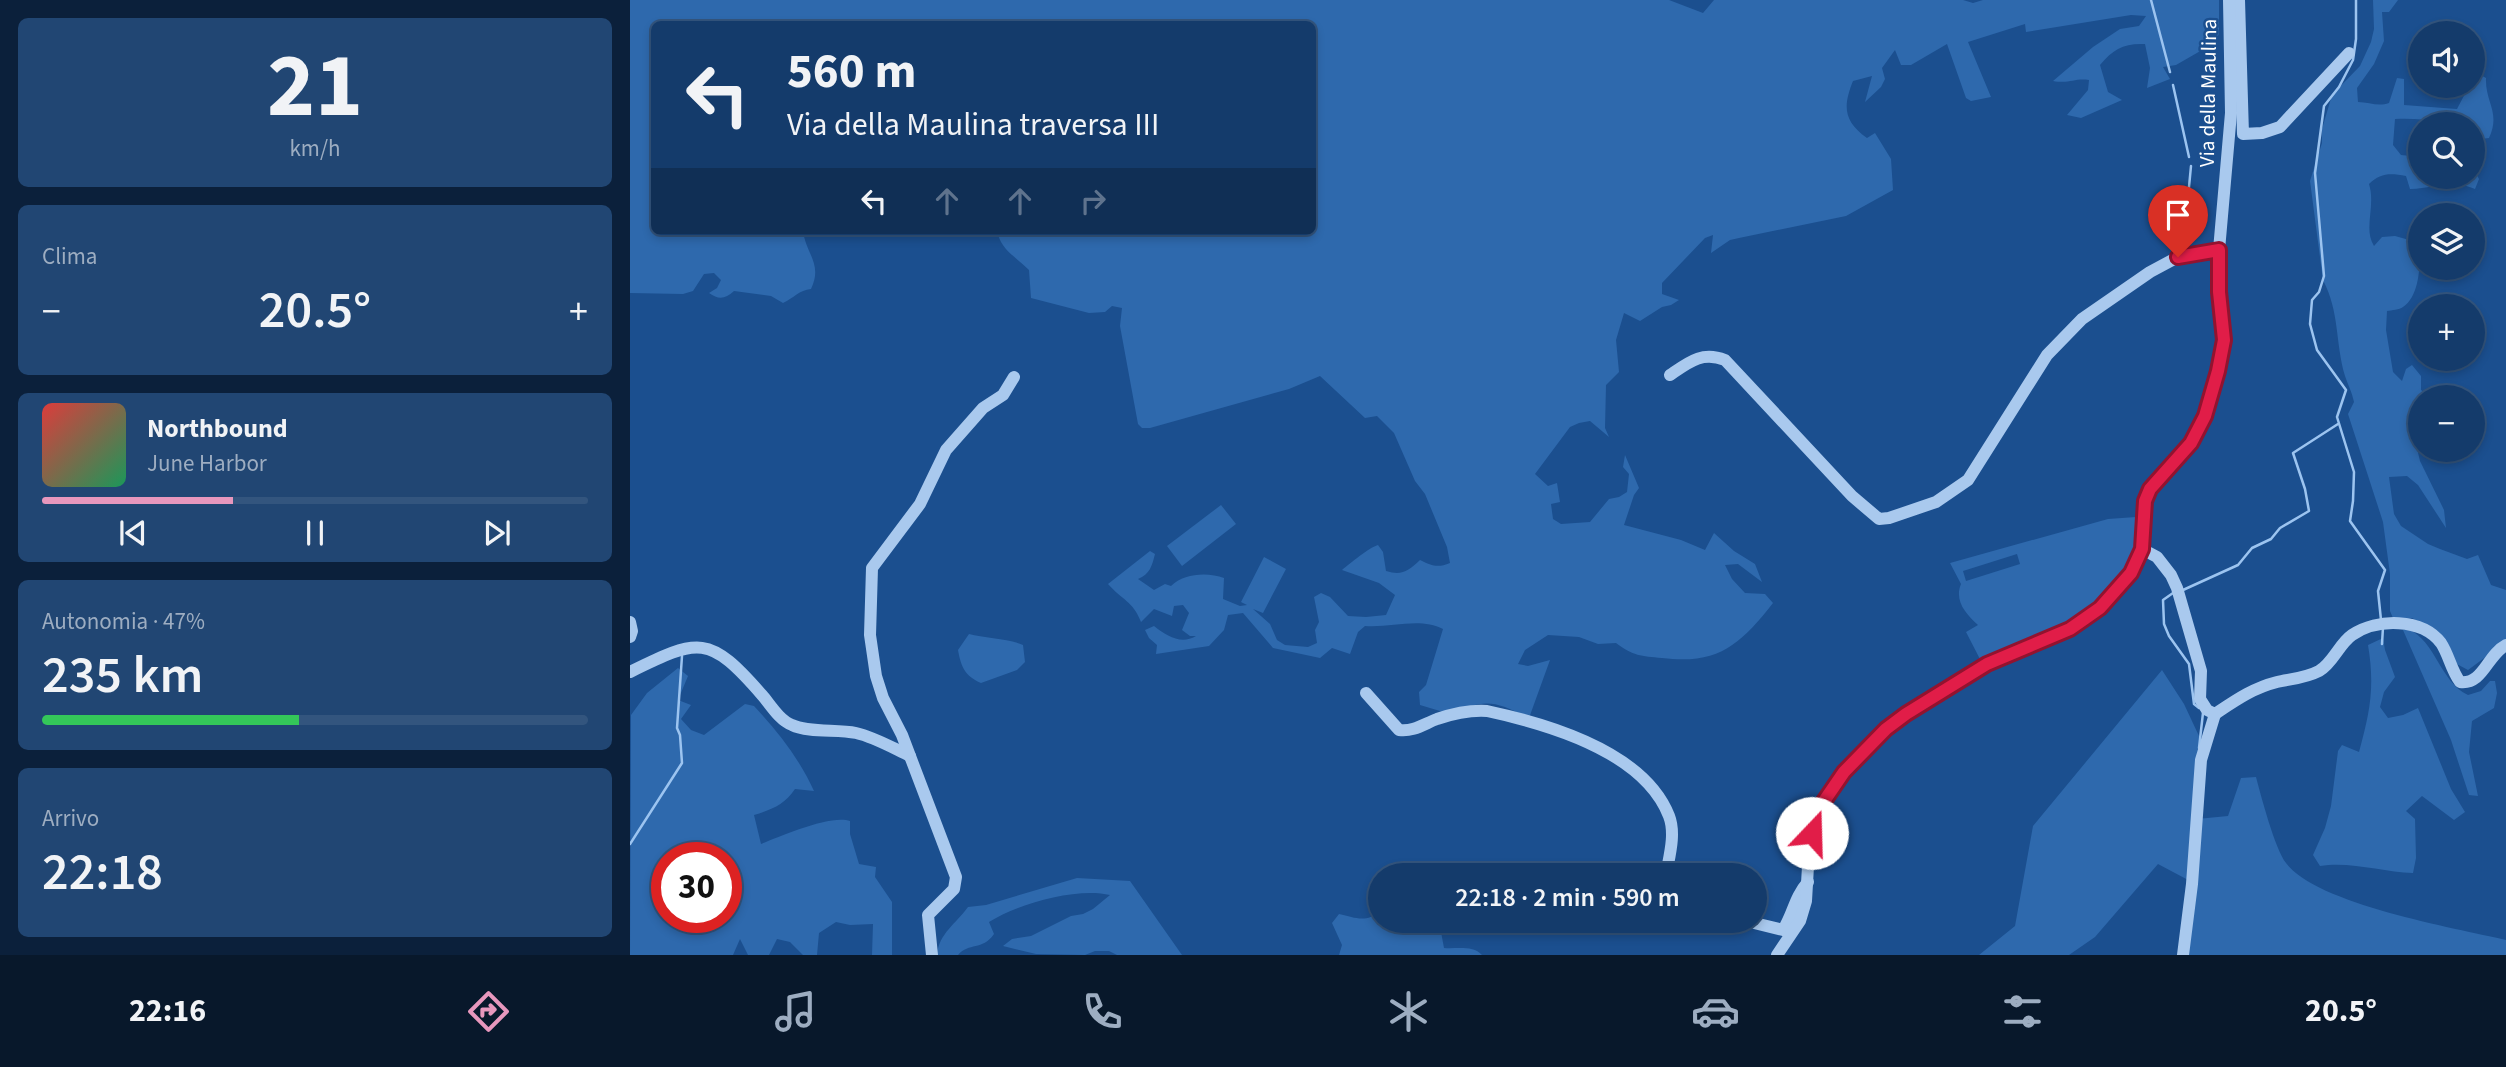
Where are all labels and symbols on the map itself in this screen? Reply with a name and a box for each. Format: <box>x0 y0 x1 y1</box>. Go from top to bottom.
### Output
street label: Via della Maulina <box>2192 19 2224 167</box>
pin <box>2148 185 2208 257</box>
position arrow <box>1775 796 1849 870</box>
speed limit sign: 30 <box>651 842 742 933</box>

